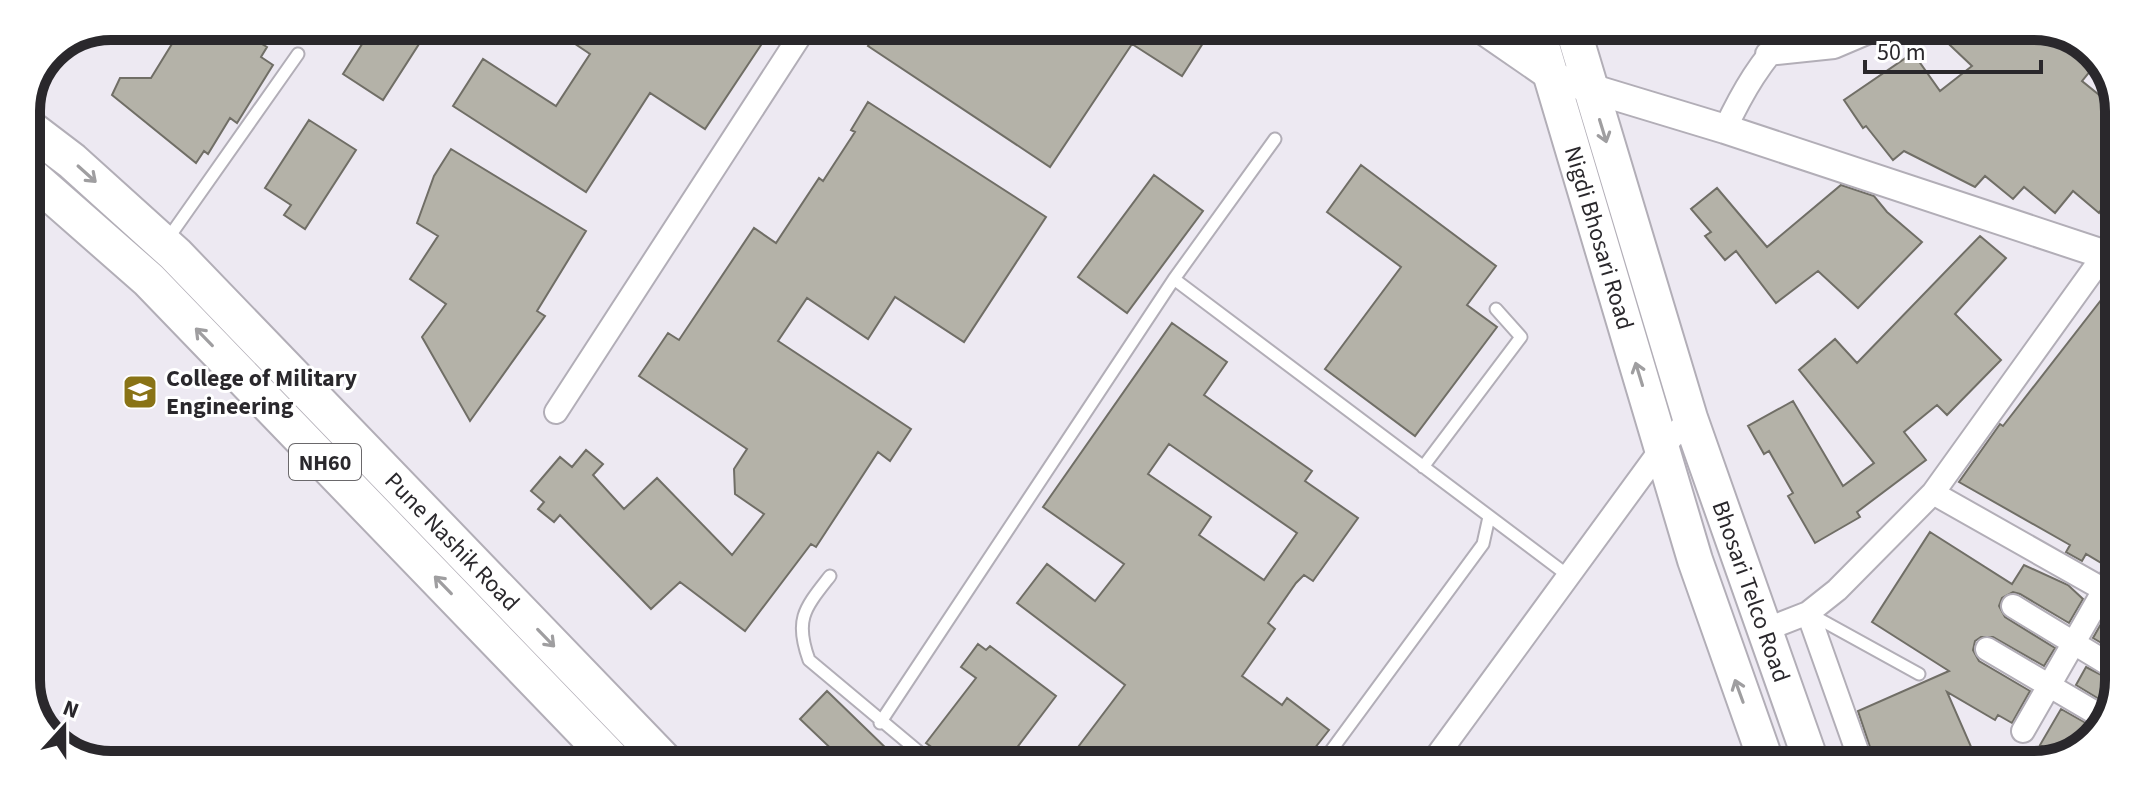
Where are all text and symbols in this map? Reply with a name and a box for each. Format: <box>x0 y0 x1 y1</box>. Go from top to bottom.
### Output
scale bar <box>1865 24 2041 74</box>
text: 50 m <box>1877 35 1926 70</box>
one-way arrow <box>1597 118 1611 143</box>
street label: Nigdi Bhosari Road <box>1555 142 1643 334</box>
one-way arrow <box>77 165 97 183</box>
one-way arrow <box>195 328 214 347</box>
place label: College of Military Engineering <box>166 361 357 424</box>
one-way arrow <box>1631 361 1646 387</box>
school or university icon: College of Military Engineering <box>121 373 159 411</box>
road number: NH60 <box>289 444 361 480</box>
street label: Pune Nashik Road <box>376 464 528 619</box>
street label: Bhosari Telco Road <box>1702 496 1799 687</box>
one-way arrow <box>434 576 453 595</box>
one-way arrow <box>536 628 555 648</box>
one-way arrow <box>1731 679 1746 704</box>
north arrow <box>24 687 104 767</box>
text: N <box>58 692 83 727</box>

